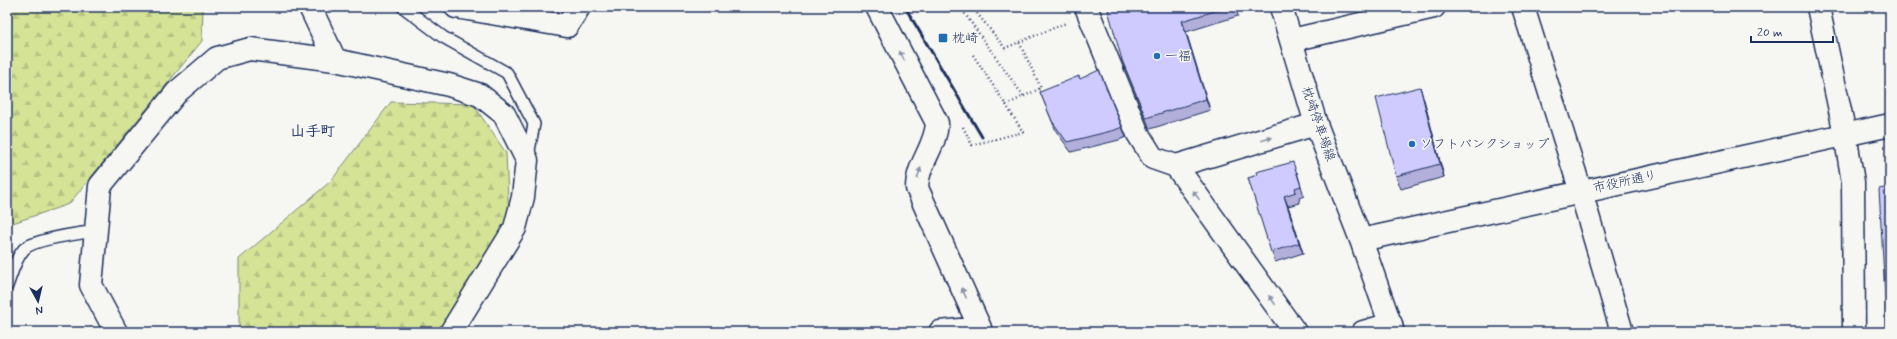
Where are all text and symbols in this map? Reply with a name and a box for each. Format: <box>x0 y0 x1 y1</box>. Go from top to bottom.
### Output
scale bar <box>1751 18 1833 44</box>
text: 20 m <box>1757 25 1783 41</box>
place label: 枕崎 <box>952 30 978 47</box>
marker: 枕崎 <box>937 32 949 44</box>
place label: 一福 <box>1165 48 1191 65</box>
one-way arrow <box>899 50 905 62</box>
marker: 一福 <box>1152 51 1162 61</box>
street label: 枕崎停車場線 <box>1297 84 1339 165</box>
district label: 山手町 <box>290 122 336 142</box>
one-way arrow <box>1261 136 1273 142</box>
place label: ソフトバンクショップ <box>1420 136 1549 153</box>
marker: ソフトバンクショップ <box>1407 139 1417 149</box>
one-way arrow <box>916 167 922 179</box>
street label: 市役所通り <box>1591 167 1659 197</box>
one-way arrow <box>1192 189 1200 200</box>
north arrow <box>18 281 58 321</box>
one-way arrow <box>961 287 967 298</box>
one-way arrow <box>1268 295 1276 306</box>
text: N <box>35 302 44 317</box>

